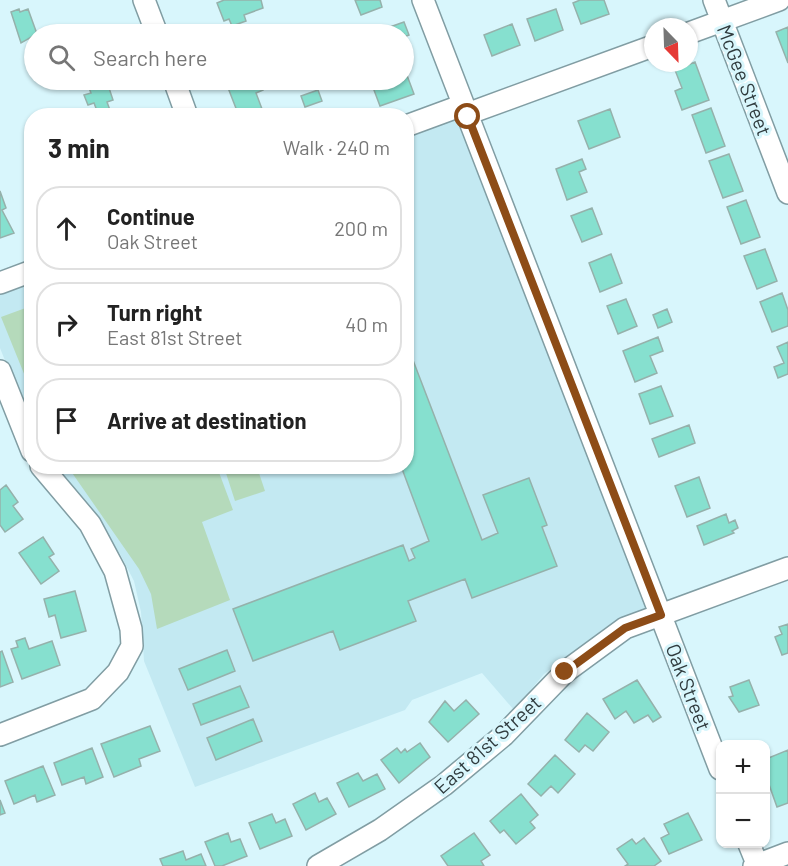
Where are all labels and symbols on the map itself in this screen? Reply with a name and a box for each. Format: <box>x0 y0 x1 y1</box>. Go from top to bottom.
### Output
north arrow <box>644 18 698 72</box>
street label: McGee Street <box>713 21 777 139</box>
route start <box>454 103 480 129</box>
street label: Oak Street <box>661 640 717 734</box>
route end <box>551 658 577 684</box>
street label: East 81st Street <box>429 690 545 798</box>

